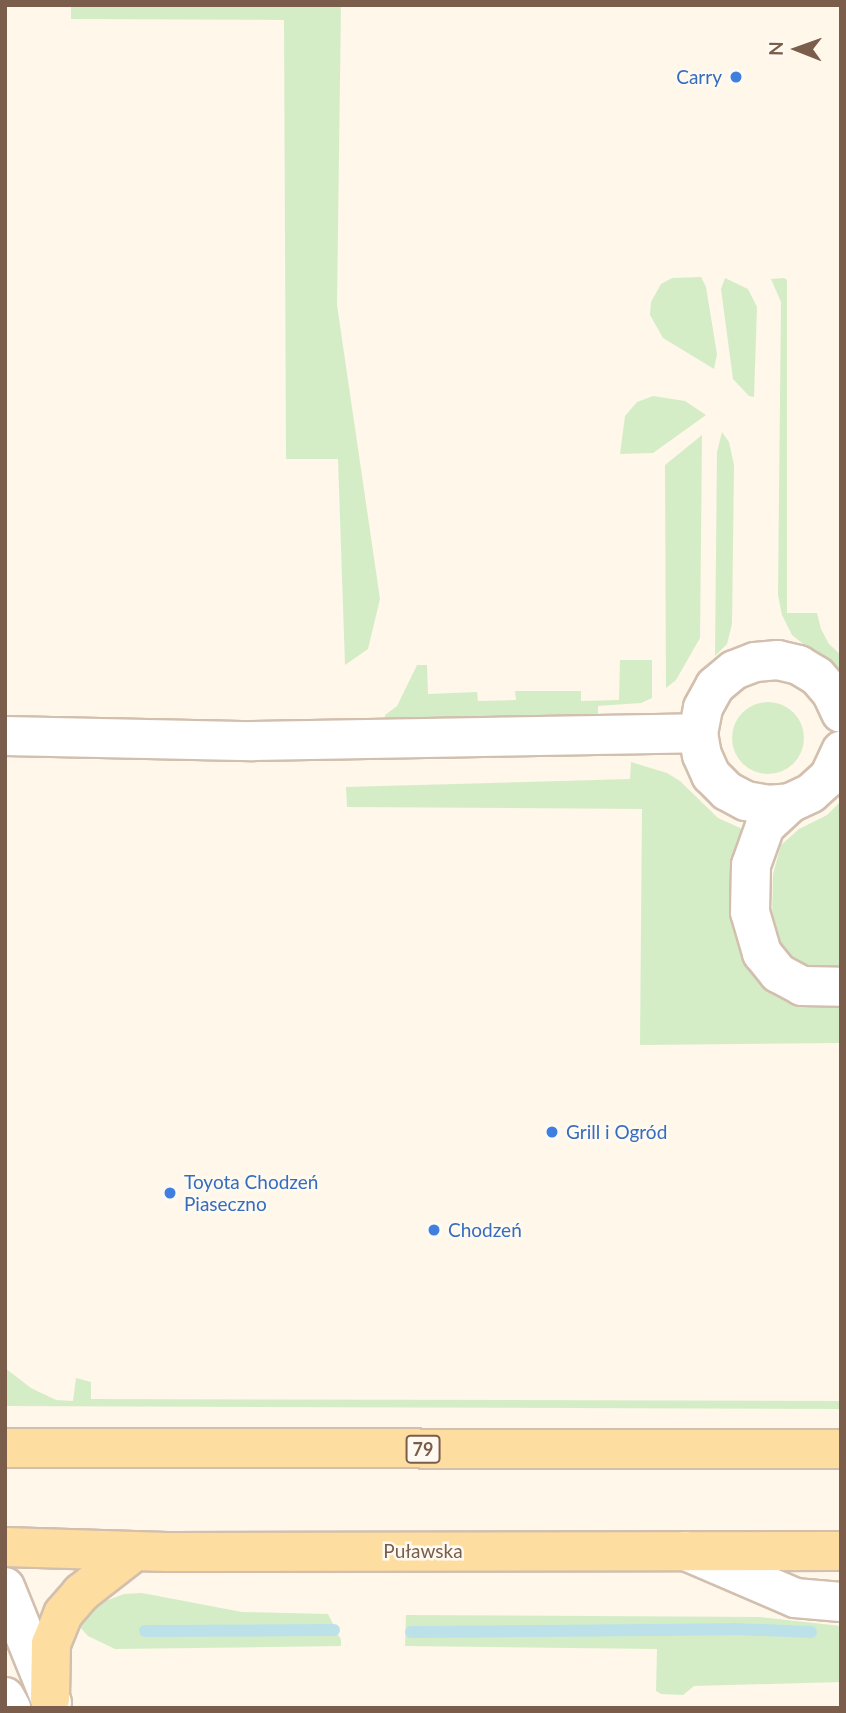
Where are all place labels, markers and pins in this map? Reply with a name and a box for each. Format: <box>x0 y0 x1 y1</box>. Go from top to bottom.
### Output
place label: Carry <box>676 66 722 88</box>
marker: Carry <box>728 69 744 85</box>
place label: Grill i Ogród <box>566 1121 667 1143</box>
marker: Grill i Ogród <box>544 1124 560 1140</box>
place label: Toyota Chodzeń Piaseczno <box>184 1171 318 1215</box>
marker: Toyota Chodzeń Piaseczno <box>162 1185 178 1201</box>
place label: Chodzeń <box>448 1219 522 1241</box>
marker: Chodzeń <box>426 1222 442 1238</box>

